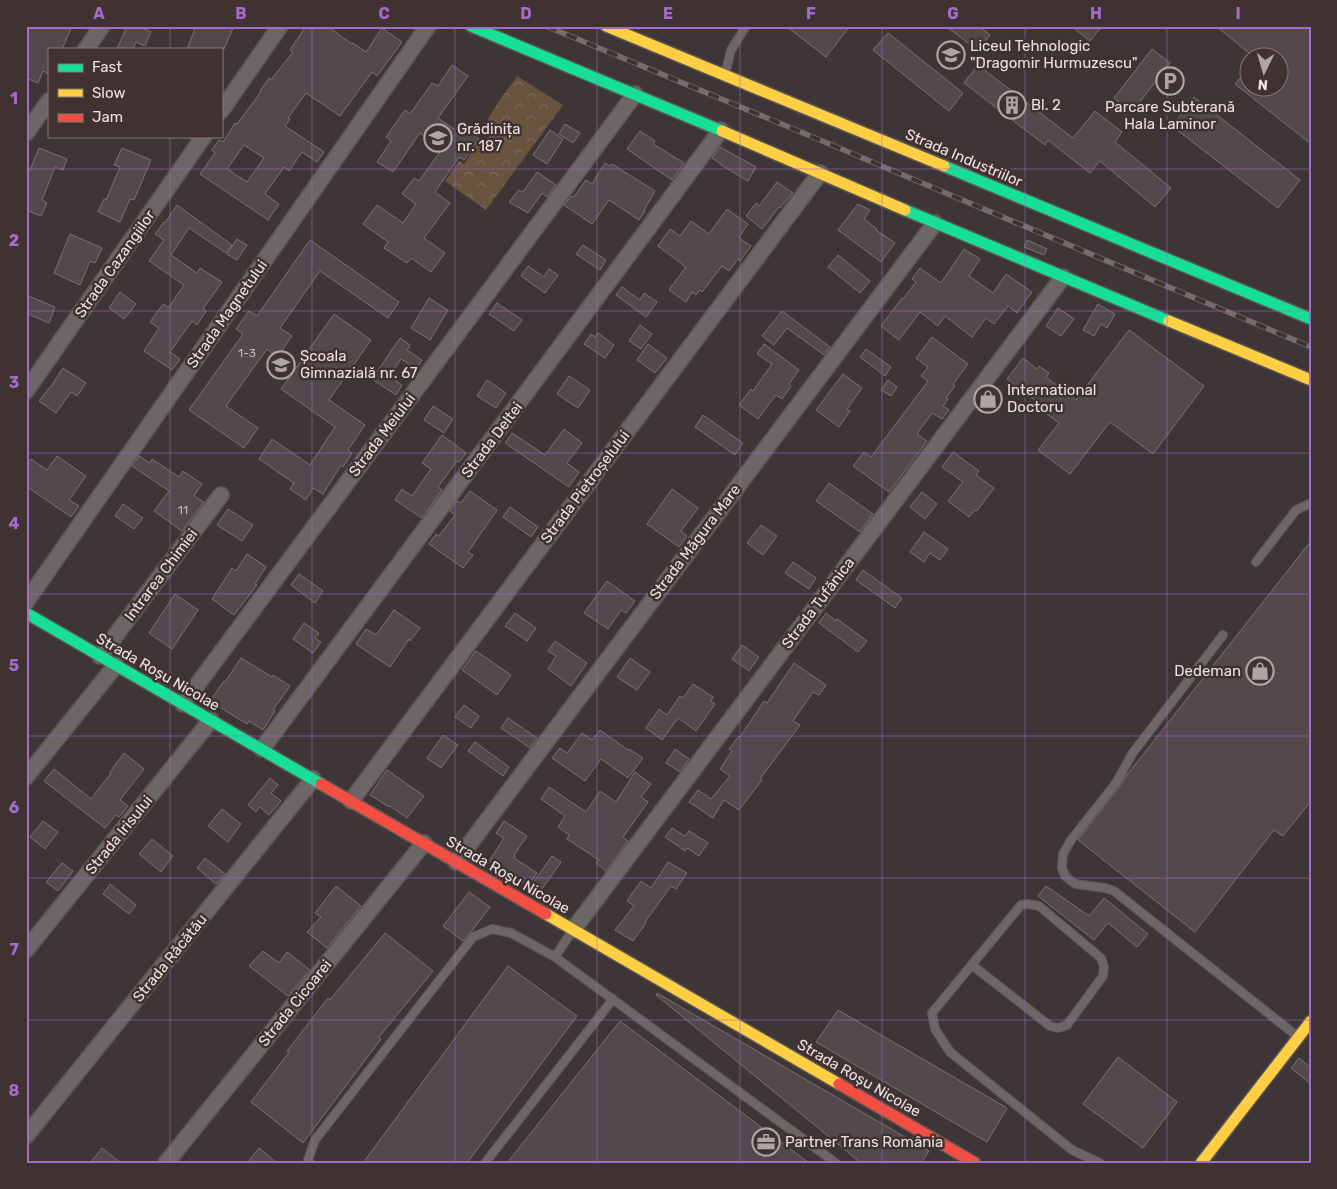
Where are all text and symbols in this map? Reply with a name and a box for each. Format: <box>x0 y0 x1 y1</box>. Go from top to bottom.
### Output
text: A <box>93 4 105 23</box>
text: B <box>235 4 247 23</box>
text: C <box>378 4 390 23</box>
text: D <box>520 4 532 23</box>
text: E <box>663 4 673 23</box>
text: F <box>806 4 816 23</box>
text: G <box>947 4 959 23</box>
text: H <box>1090 4 1102 23</box>
text: I <box>1235 4 1241 23</box>
place label: Liceul Tehnologic "Dragomir Hurmuzescu" <box>970 37 1138 72</box>
school or university icon: Liceul Tehnologic "Dragomir Hurmuzescu" <box>936 40 966 70</box>
legend <box>48 48 222 138</box>
north arrow <box>1240 48 1290 98</box>
text: Fast <box>92 58 122 76</box>
parking icon: Parcare Subterană Hala Laminor <box>1155 66 1185 96</box>
text: N <box>1257 76 1269 93</box>
text: Slow <box>92 84 125 102</box>
text: 1 <box>10 89 18 108</box>
building icon: Bl. 2 <box>997 90 1027 120</box>
place label: Bl. 2 <box>1031 96 1061 114</box>
place label: Parcare Subterană Hala Laminor <box>1105 98 1235 133</box>
text: Jam <box>92 108 123 126</box>
place label: Grădinița nr. 187 <box>457 120 521 155</box>
school or university icon: Grădinița nr. 187 <box>423 123 453 153</box>
street label: Strada Industriilor <box>903 125 1026 191</box>
street label: Strada Cazangiilor <box>71 206 159 321</box>
text: 2 <box>9 231 19 250</box>
street label: Strada Magnetului <box>183 257 271 371</box>
house number: 1-3 <box>238 346 256 360</box>
place label: Școala Gimnazială nr. 67 <box>300 347 418 382</box>
school or university icon: Școala Gimnazială nr. 67 <box>266 350 296 380</box>
text: 3 <box>9 373 19 392</box>
place label: International Doctoru <box>1007 381 1096 416</box>
shop icon: International Doctoru <box>973 384 1003 414</box>
street label: Strada Meiului <box>345 390 419 480</box>
street label: Strada Deltei <box>458 399 526 481</box>
street label: Strada Pietroșelului <box>537 427 633 547</box>
street label: Strada Măgura Mare <box>646 481 744 603</box>
house number: 11 <box>178 503 188 517</box>
text: 4 <box>9 514 20 533</box>
street label: Intrarea Chimiei <box>121 525 201 625</box>
street label: Strada Tufănica <box>778 554 858 652</box>
street label: Strada Roșu Nicolae <box>93 629 223 715</box>
text: 5 <box>9 656 19 675</box>
shop icon: Dedeman <box>1245 656 1275 686</box>
place label: Dedeman <box>1174 662 1241 680</box>
street label: Strada Irisului <box>82 792 156 878</box>
text: 6 <box>9 798 19 817</box>
street label: Strada Roșu Nicolae <box>443 832 573 918</box>
street label: Strada Răcătău <box>129 910 211 1006</box>
text: 7 <box>9 940 19 959</box>
street label: Strada Cicoarei <box>255 956 335 1050</box>
street label: Strada Roșu Nicolae <box>794 1035 924 1121</box>
text: 8 <box>9 1081 20 1100</box>
office icon: Partner Trans România <box>751 1127 781 1157</box>
place label: Partner Trans România <box>785 1133 943 1151</box>

